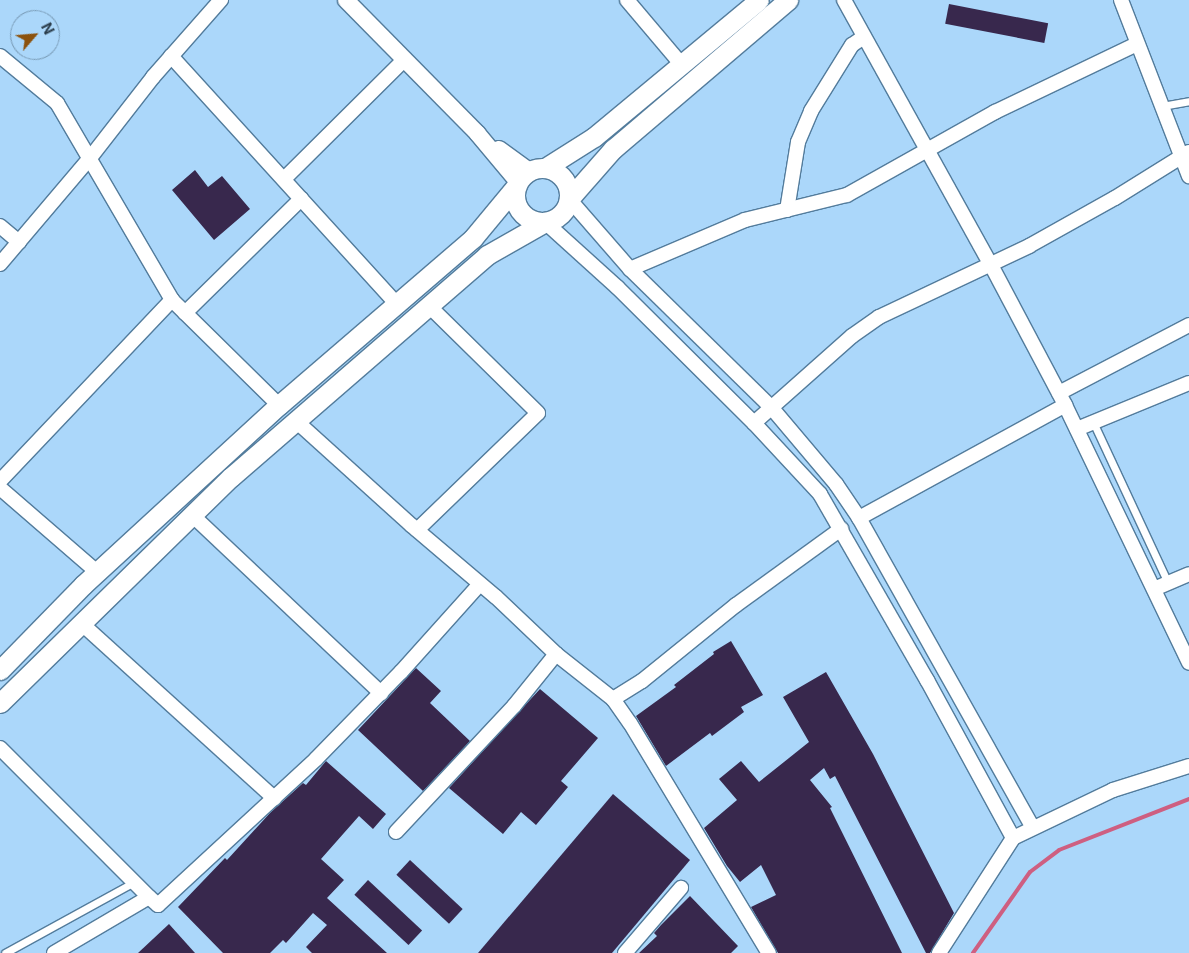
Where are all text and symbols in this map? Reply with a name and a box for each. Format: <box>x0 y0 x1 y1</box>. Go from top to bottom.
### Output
north arrow <box>10 10 60 60</box>
text: N <box>38 20 58 37</box>

